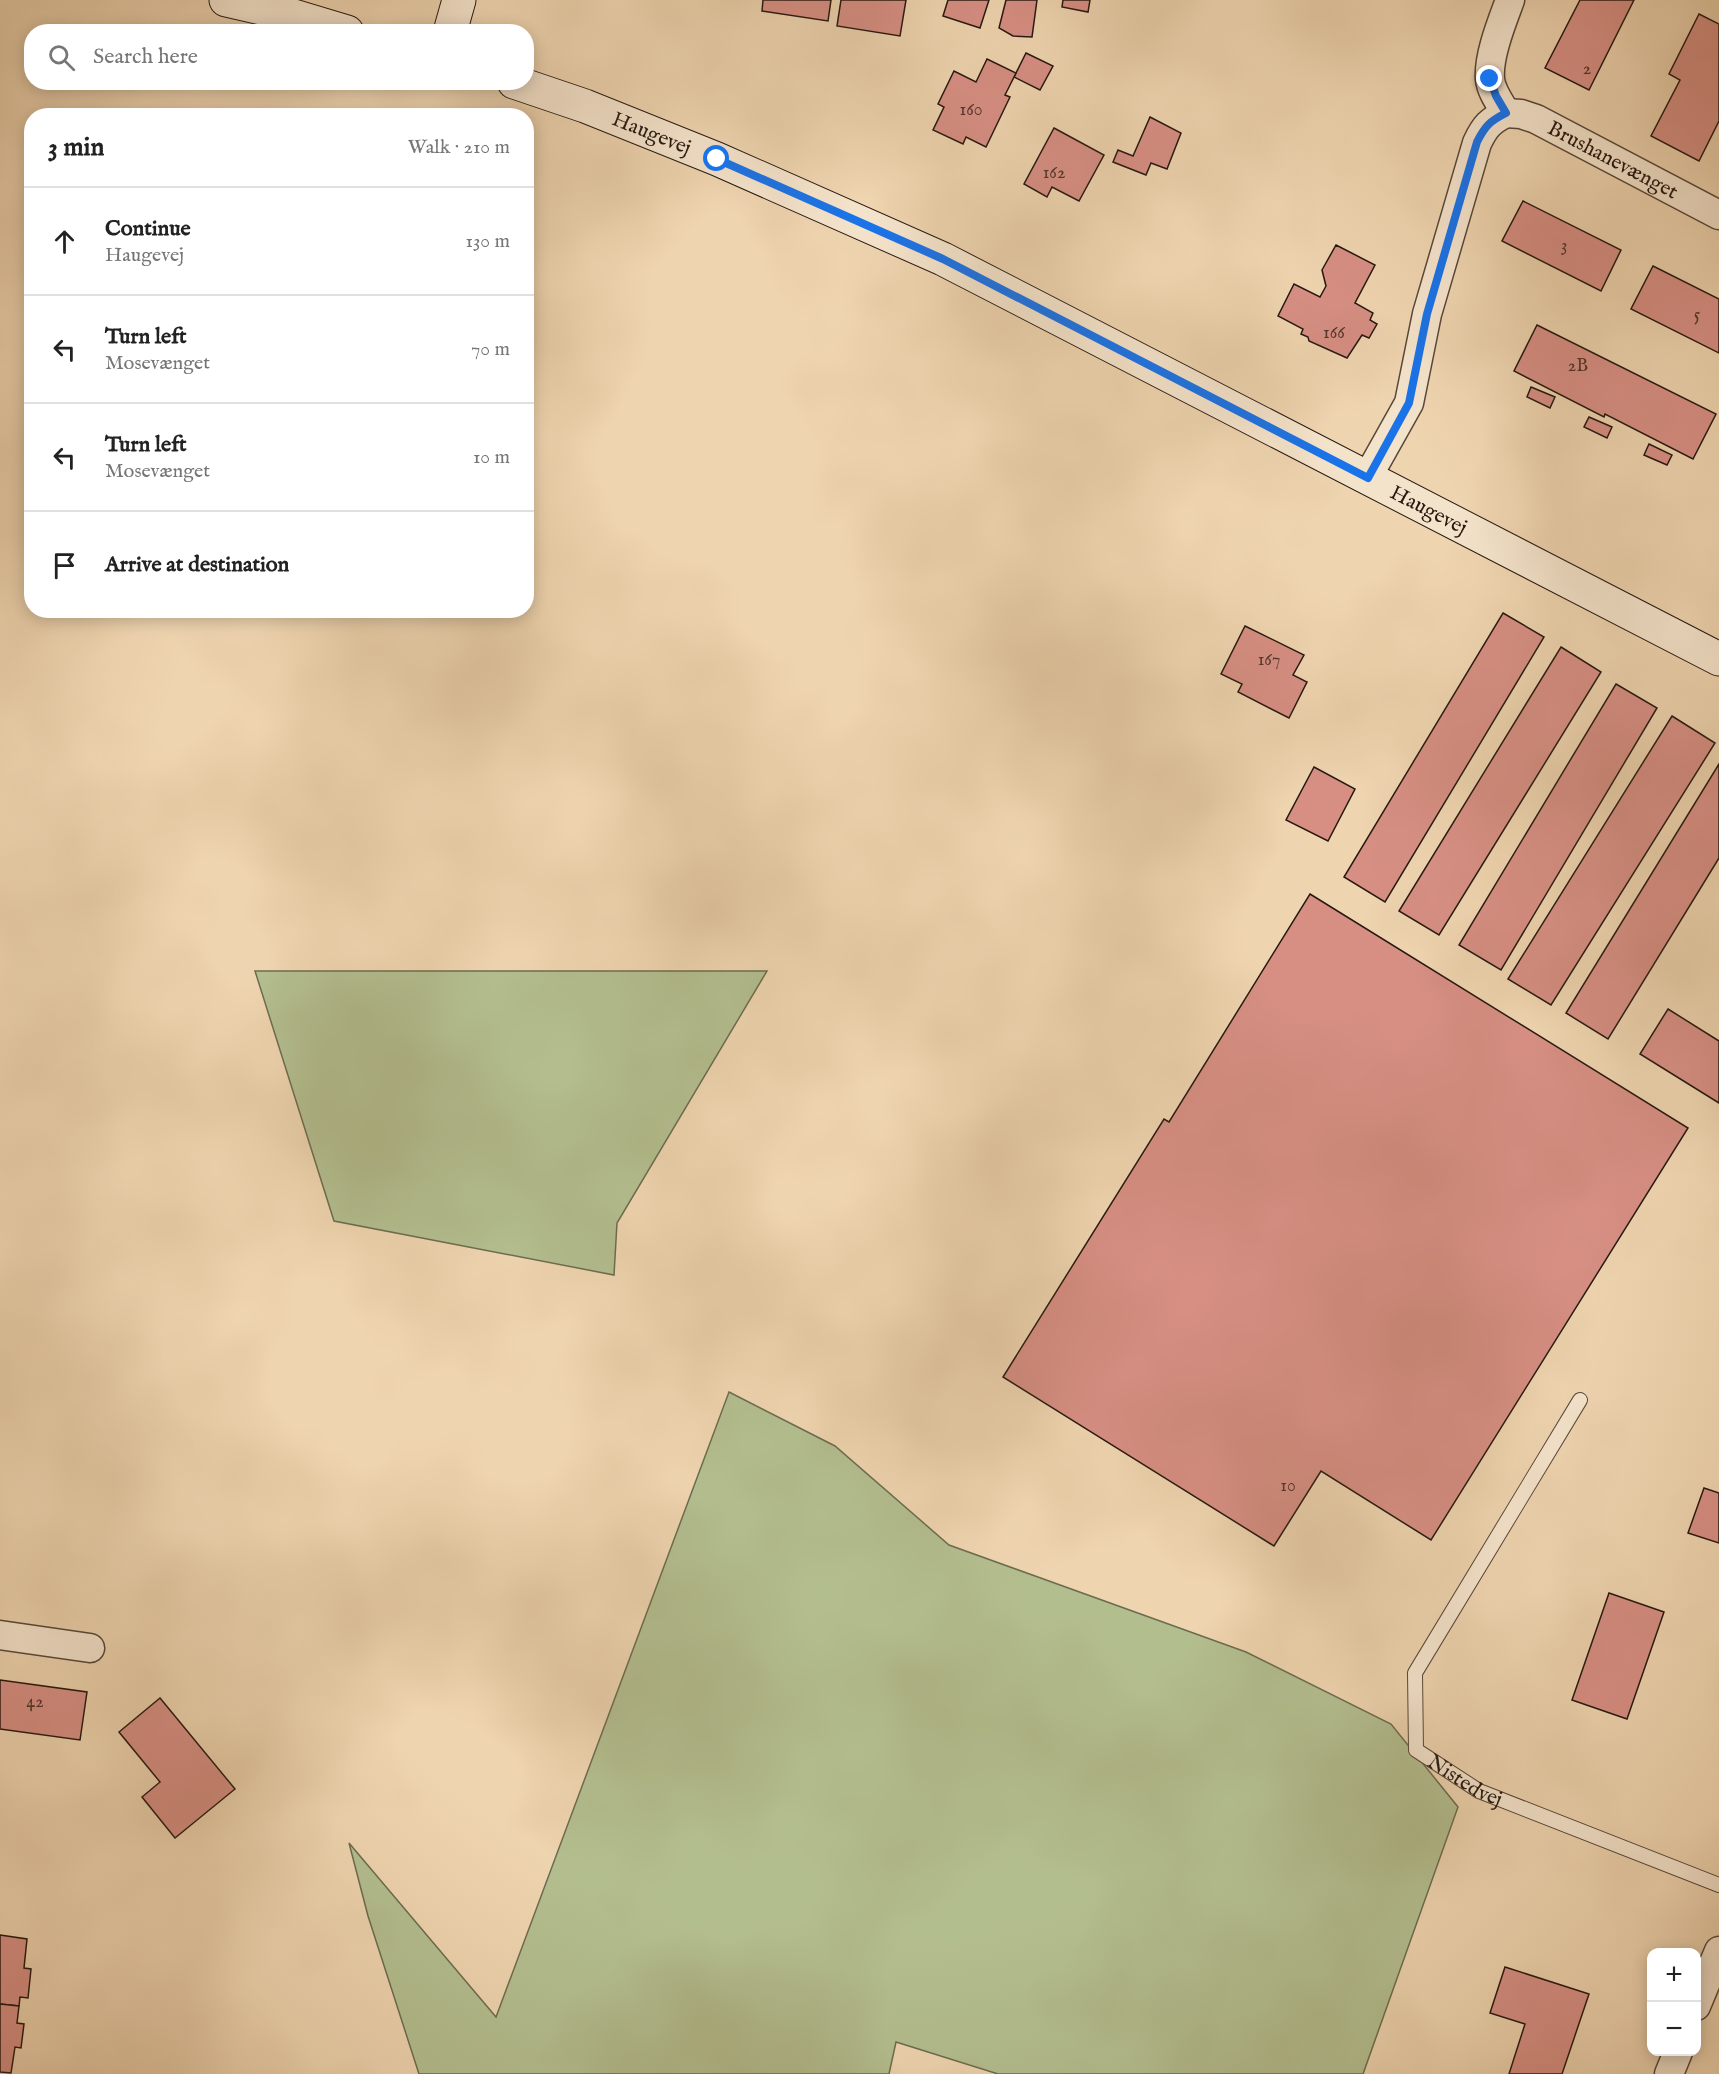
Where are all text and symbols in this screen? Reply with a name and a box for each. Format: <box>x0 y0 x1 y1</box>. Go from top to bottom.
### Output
search box <box>24 24 534 90</box>
icon: search <box>45 41 78 74</box>
text: Search here <box>93 43 198 71</box>
house number: 2 <box>1583 58 1591 81</box>
route end <box>1476 65 1502 91</box>
house number: 160 <box>959 99 983 122</box>
street label: Haugevej <box>608 106 695 162</box>
street label: Brushanevænget <box>1543 116 1682 206</box>
text: 3 min <box>48 131 104 164</box>
text: Walk · 210 m <box>408 135 510 160</box>
route start <box>703 145 729 171</box>
house number: 162 <box>1043 162 1065 185</box>
text: Continue <box>105 215 191 243</box>
icon: ahead <box>48 225 81 258</box>
text: 130 m <box>465 229 510 254</box>
house number: 3 <box>1561 235 1567 258</box>
text: Haugevej <box>105 243 184 268</box>
house number: 5 <box>1694 304 1701 327</box>
house number: 166 <box>1323 322 1345 345</box>
text: Turn left <box>105 323 187 351</box>
icon: left <box>48 333 81 366</box>
text: 70 m <box>471 337 510 362</box>
text: Mosevænget <box>105 351 210 376</box>
house number: 2B <box>1568 355 1588 378</box>
text: Turn left <box>105 431 187 459</box>
icon: left <box>48 441 81 474</box>
text: 10 m <box>473 445 510 470</box>
text: Mosevænget <box>105 459 210 484</box>
street label: Haugevej <box>1385 480 1471 542</box>
icon: arrive <box>48 549 81 582</box>
text: Arrive at destination <box>105 551 289 579</box>
house number: 167 <box>1258 649 1280 672</box>
house number: 10 <box>1280 1475 1296 1498</box>
house number: 42 <box>26 1691 44 1714</box>
street label: Nistedvej <box>1422 1749 1506 1814</box>
map controls <box>1647 1948 1701 2056</box>
button: + <box>1647 1948 1701 2002</box>
button: − <box>1647 2002 1701 2056</box>

